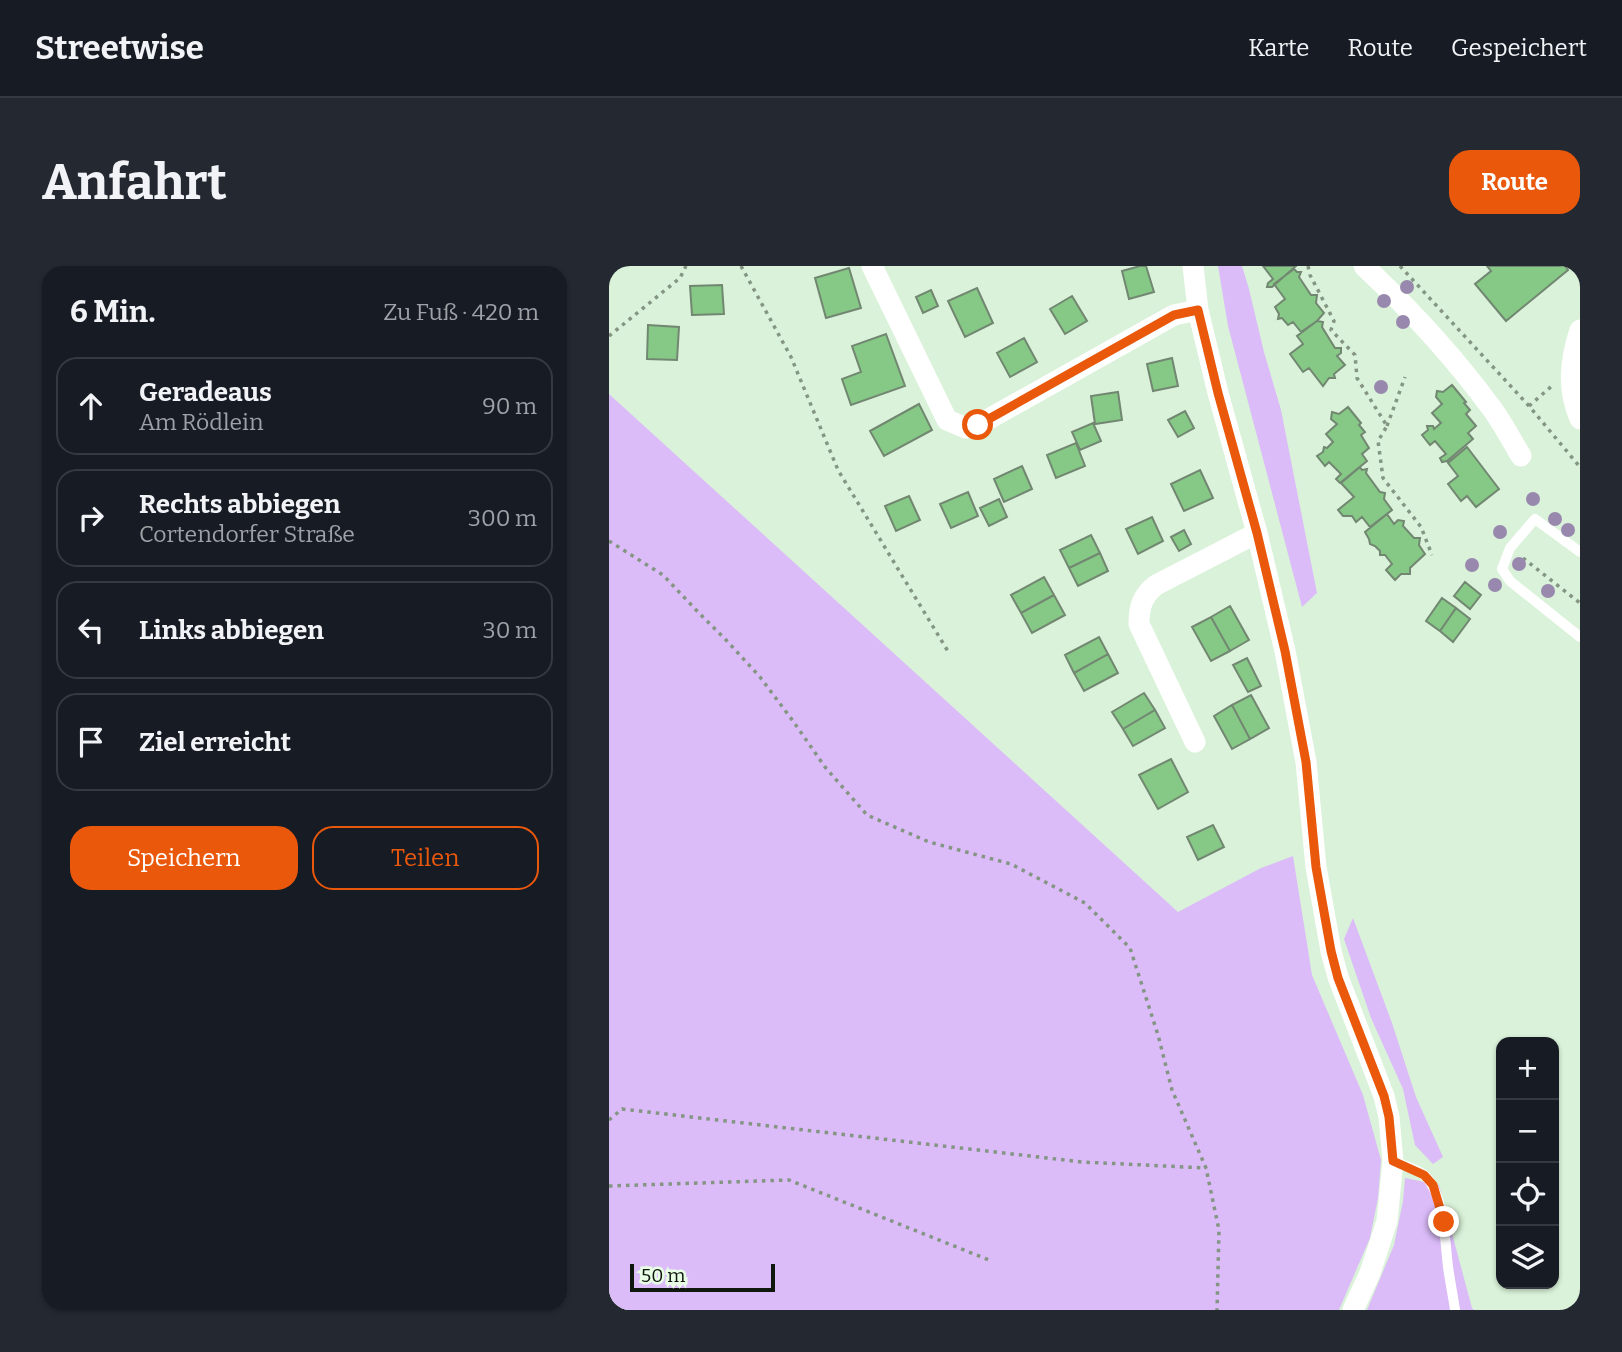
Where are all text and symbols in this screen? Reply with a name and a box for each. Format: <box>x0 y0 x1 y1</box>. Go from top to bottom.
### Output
text: Streetwise <box>35 28 204 68</box>
text: Karte <box>1248 34 1310 62</box>
text: Route <box>1348 34 1413 62</box>
text: Gespeichert <box>1451 34 1587 62</box>
button: Route <box>1449 150 1580 214</box>
text: Anfahrt <box>42 153 227 212</box>
text: 6 Min. <box>70 294 156 330</box>
text: Zu Fuß · 420 m <box>383 298 539 326</box>
text: Geradeaus <box>139 377 272 408</box>
icon: ahead <box>72 387 110 425</box>
text: 90 m <box>482 392 537 420</box>
text: Am Rödlein <box>139 408 264 436</box>
route start <box>962 409 993 440</box>
text: Rechts abbiegen <box>139 489 341 520</box>
icon: right <box>72 499 110 537</box>
text: 300 m <box>468 504 537 532</box>
text: Cortendorfer Straße <box>139 520 355 548</box>
icon: left <box>72 611 110 649</box>
text: Links abbiegen <box>139 615 324 646</box>
text: 30 m <box>483 616 537 644</box>
icon: arrive <box>72 723 110 761</box>
text: Ziel erreicht <box>139 727 291 758</box>
button: Speichern <box>70 826 298 890</box>
button: Teilen <box>312 826 539 890</box>
map controls <box>1496 1037 1559 1289</box>
button: + <box>1496 1037 1559 1100</box>
button: − <box>1496 1100 1559 1163</box>
button: locate <box>1496 1163 1559 1226</box>
route end <box>1428 1206 1459 1237</box>
button: layers <box>1496 1226 1559 1289</box>
scale bar <box>630 1261 775 1293</box>
text: 50 m <box>641 1264 685 1287</box>

